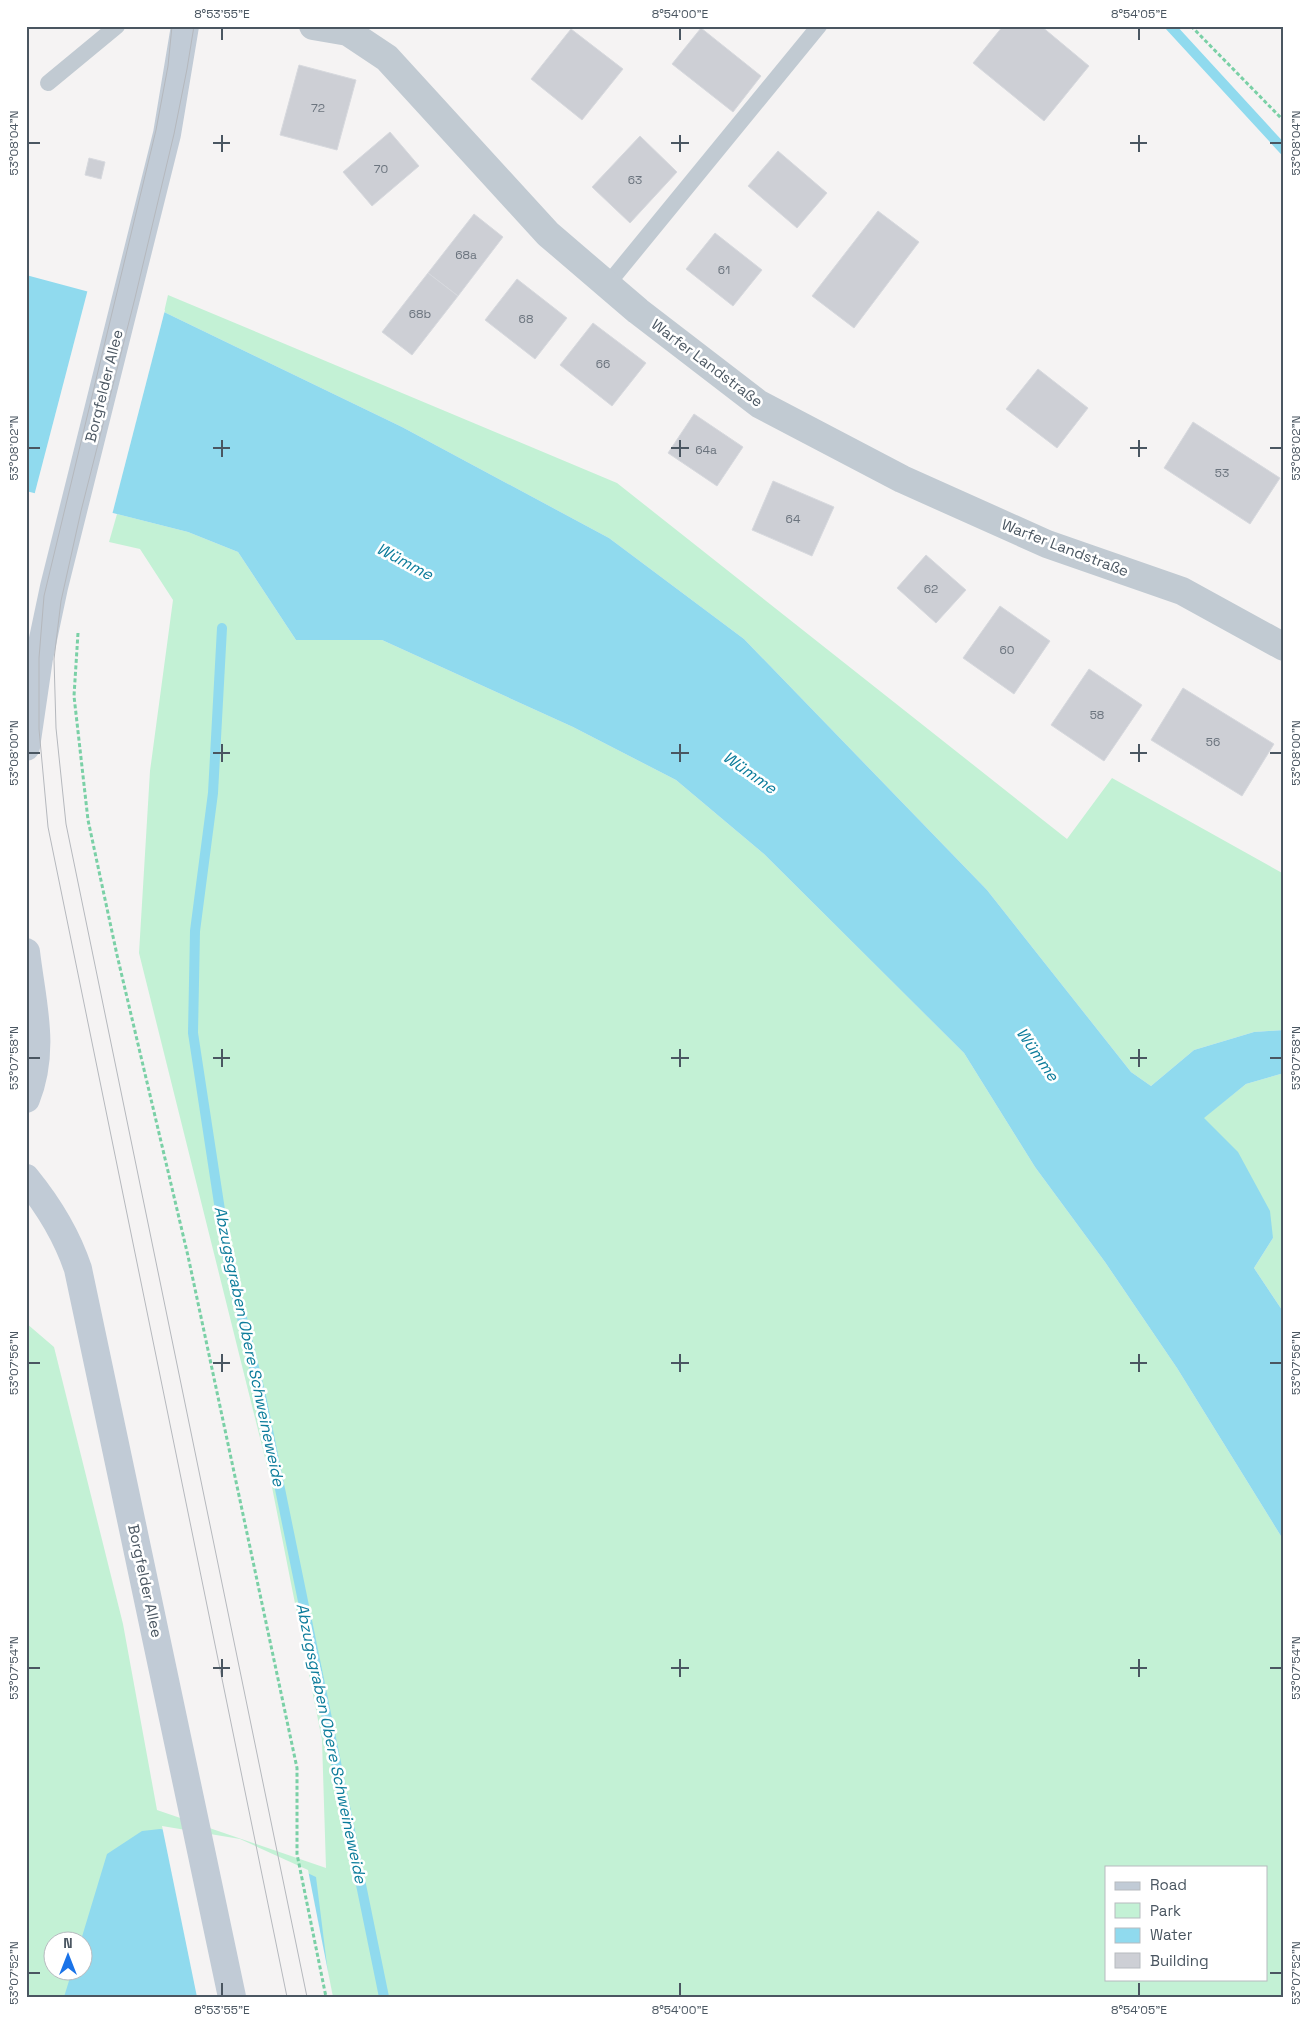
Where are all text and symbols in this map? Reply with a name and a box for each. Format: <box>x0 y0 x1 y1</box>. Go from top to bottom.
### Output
text: 8°53'55"E <box>194 6 250 22</box>
text: 8°54'00"E <box>652 6 709 22</box>
text: 8°54'05"E <box>1111 6 1167 22</box>
house number: 72 <box>311 100 325 116</box>
text: 53°08'04"N <box>6 110 22 176</box>
text: 53°08'04"N <box>1288 110 1304 176</box>
house number: 70 <box>374 161 388 177</box>
house number: 63 <box>628 172 642 188</box>
house number: 68a <box>455 247 477 263</box>
house number: 61 <box>718 262 730 278</box>
house number: 68b <box>409 306 432 322</box>
house number: 68 <box>519 311 533 327</box>
street label: Warfer Landstraße <box>648 315 767 411</box>
street label: Borgfelder Allee <box>80 327 127 444</box>
house number: 66 <box>596 356 610 372</box>
text: 53°08'02"N <box>6 415 22 481</box>
text: 53°08'02"N <box>1288 415 1304 481</box>
house number: 64a <box>695 442 717 458</box>
house number: 53 <box>1215 465 1229 481</box>
house number: 64 <box>786 511 801 527</box>
street label: Warfer Landstraße <box>999 515 1131 581</box>
water label: Wümme <box>373 538 437 585</box>
house number: 62 <box>924 581 938 597</box>
house number: 60 <box>999 642 1015 658</box>
house number: 58 <box>1090 707 1104 723</box>
text: 53°08'00"N <box>6 720 22 786</box>
text: 53°08'00"N <box>1288 720 1304 786</box>
house number: 56 <box>1206 734 1220 750</box>
water label: Wümme <box>719 746 781 799</box>
water label: Wümme <box>1012 1023 1064 1086</box>
text: 53°07'58"N <box>6 1026 22 1090</box>
text: 53°07'58"N <box>1288 1026 1304 1090</box>
water label: Abzugsgraben Obere Schweineweide <box>210 1204 290 1489</box>
text: 53°07'56"N <box>6 1331 22 1395</box>
text: 53°07'56"N <box>1288 1331 1304 1395</box>
street label: Borgfelder Allee <box>124 1522 167 1639</box>
water label: Abzugsgraben Obere Schweineweide <box>292 1601 372 1886</box>
text: 53°07'54"N <box>6 1636 22 1700</box>
text: 53°07'54"N <box>1288 1636 1304 1700</box>
legend <box>1105 1866 1268 1980</box>
text: Road <box>1150 1875 1187 1894</box>
text: Park <box>1150 1901 1181 1920</box>
text: Water <box>1150 1925 1193 1944</box>
north arrow <box>42 1930 92 1980</box>
text: N <box>63 1934 73 1952</box>
text: 53°07'52"N <box>6 1941 22 2005</box>
text: 53°07'52"N <box>1288 1941 1304 2005</box>
text: Building <box>1150 1951 1209 1970</box>
text: 8°53'55"E <box>194 2002 250 2018</box>
text: 8°54'00"E <box>652 2002 709 2018</box>
text: 8°54'05"E <box>1111 2002 1167 2018</box>

